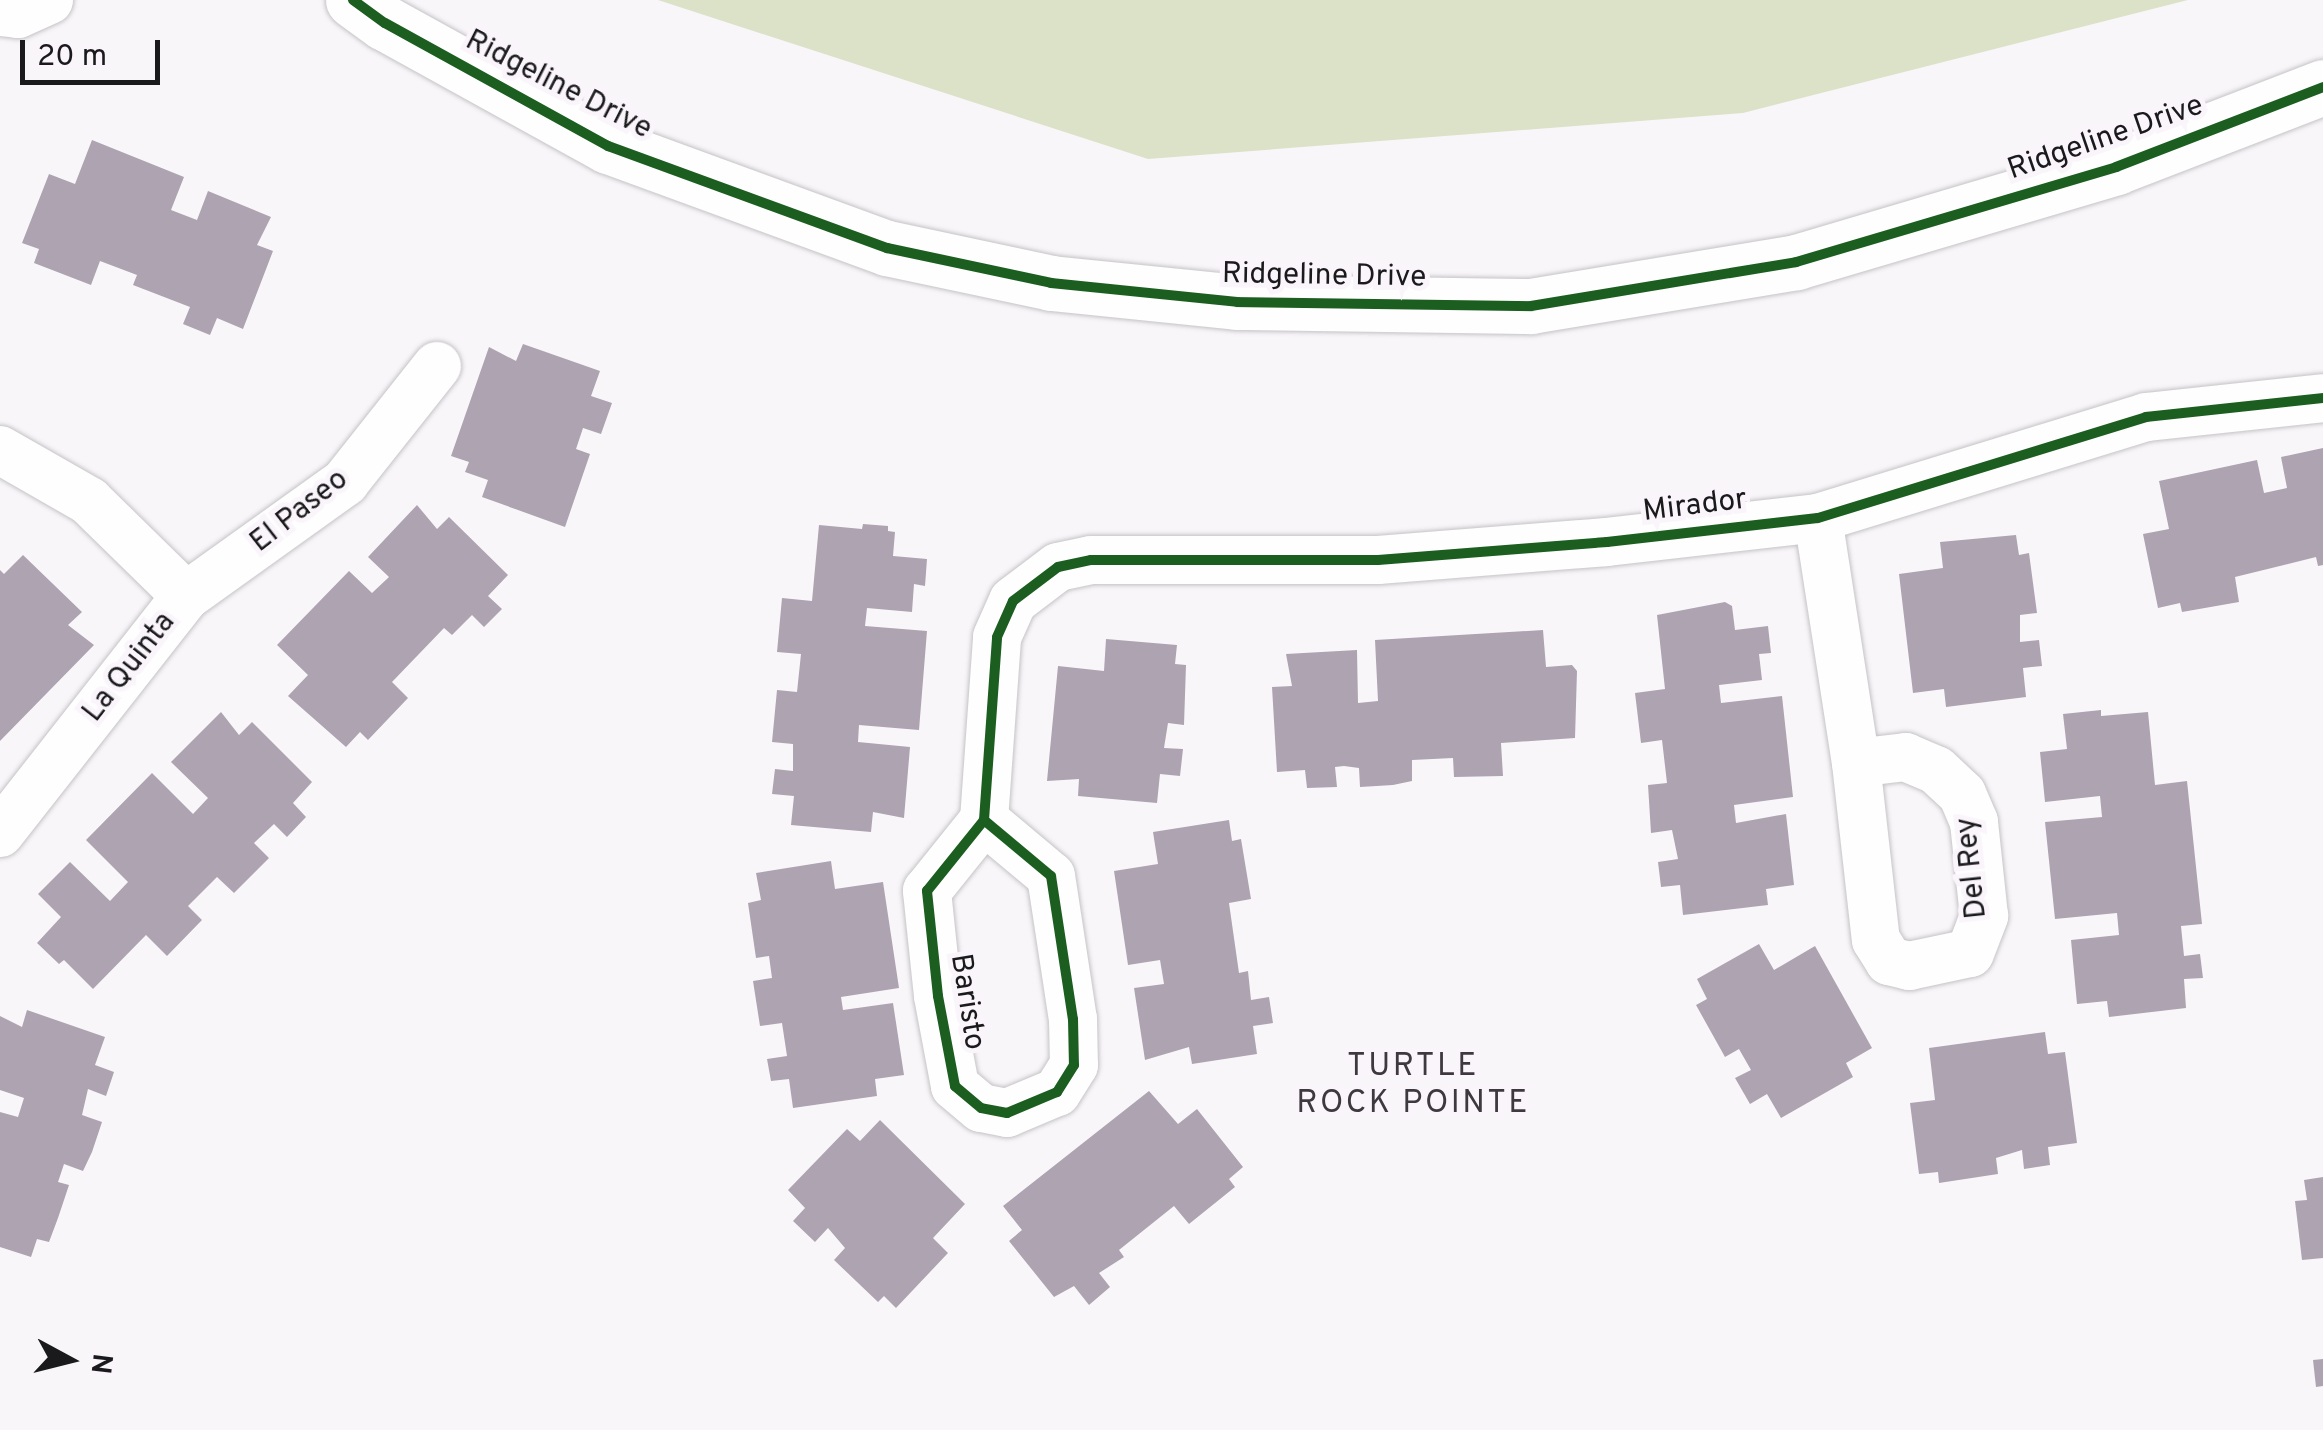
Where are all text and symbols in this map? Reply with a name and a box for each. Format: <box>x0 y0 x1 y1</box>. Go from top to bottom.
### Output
scale bar <box>25 20 165 82</box>
street label: Ridgeline Drive <box>459 24 657 148</box>
text: 20 m <box>37 39 107 76</box>
street label: Ridgeline Drive <box>2004 89 2208 189</box>
street label: Ridgeline Drive <box>1222 257 1426 297</box>
street label: El Paseo <box>244 463 356 561</box>
street label: Mirador <box>1641 483 1749 531</box>
street label: La Quinta <box>76 606 184 730</box>
street label: Del Rey <box>1950 815 1996 921</box>
street label: Baristo <box>941 951 991 1053</box>
district label: TURTLE ROCK POINTE <box>1296 1049 1530 1124</box>
north arrow <box>20 1310 120 1410</box>
text: N <box>81 1351 119 1376</box>

